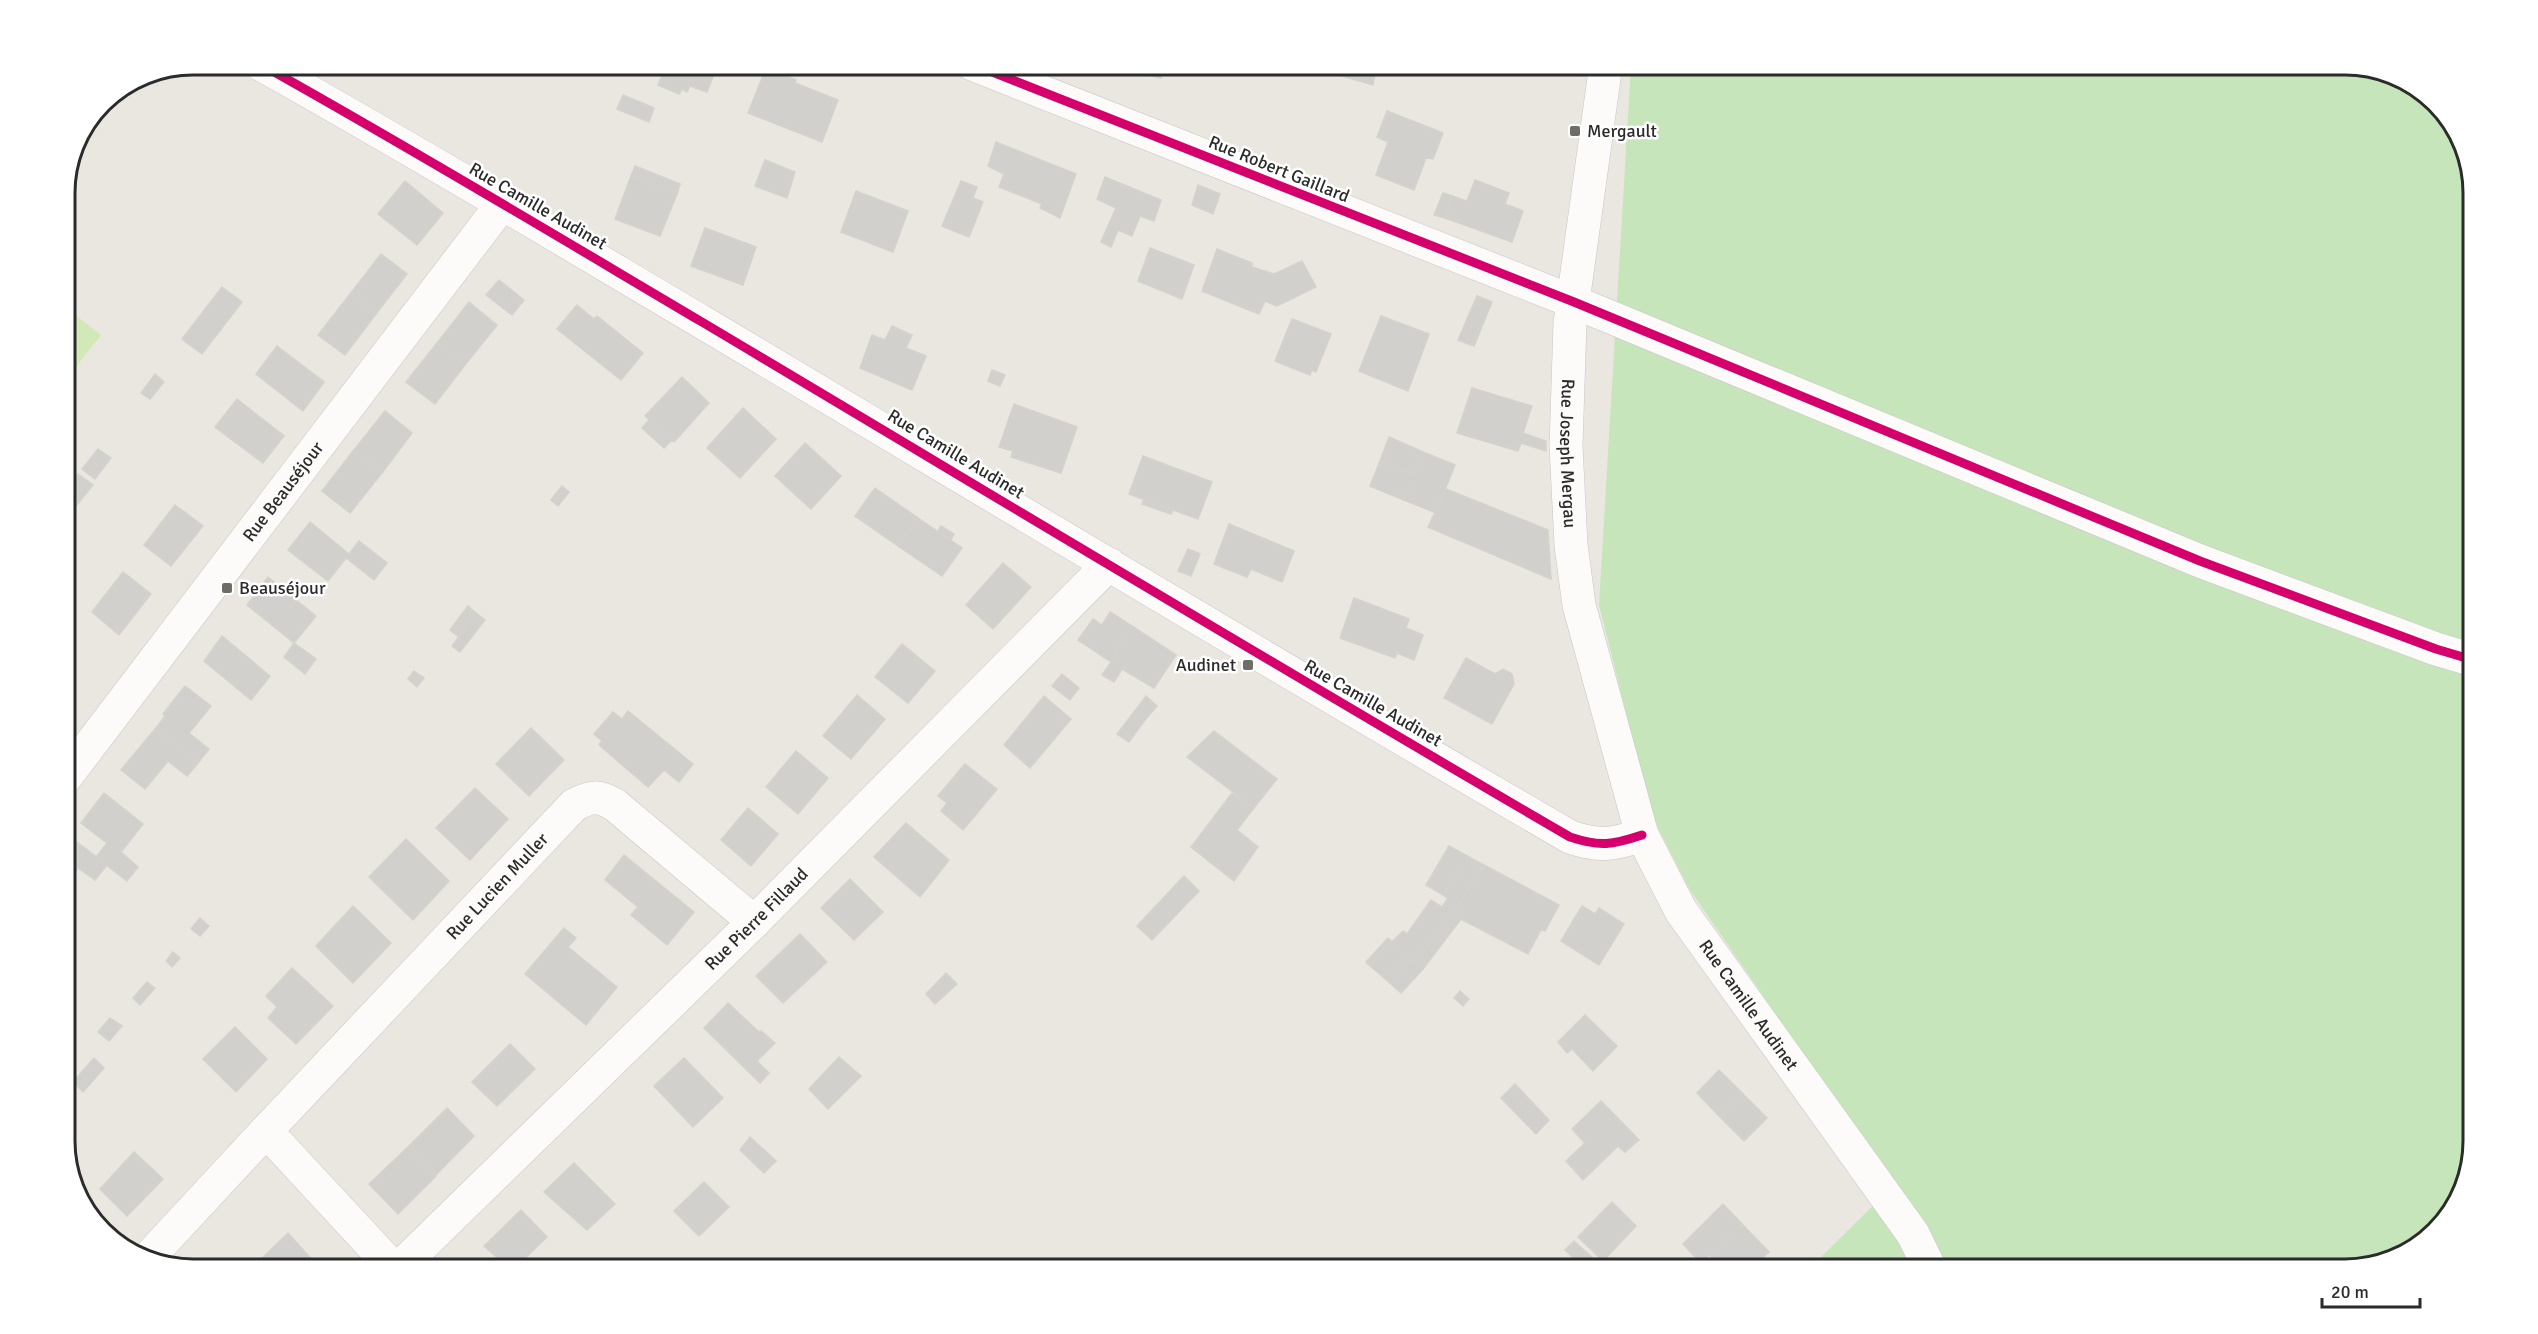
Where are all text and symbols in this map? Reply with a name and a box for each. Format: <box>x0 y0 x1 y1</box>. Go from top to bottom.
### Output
place label: Mergault <box>1587 120 1657 142</box>
marker: Mergault <box>1568 124 1582 138</box>
street label: Rue Robert Gaillard <box>1205 131 1353 207</box>
street label: Rue Camille Audinet <box>465 158 611 254</box>
street label: Rue Joseph Mergau <box>1555 378 1581 529</box>
street label: Rue Camille Audinet <box>884 404 1028 504</box>
street label: Rue Beauséjour <box>238 437 328 546</box>
place label: Beauséjour <box>239 577 326 599</box>
marker: Beauséjour <box>220 581 234 595</box>
place label: Audinet <box>1176 654 1236 676</box>
street label: Rue Camille Audinet <box>1300 655 1446 751</box>
marker: Audinet <box>1241 658 1255 672</box>
street label: Rue Lucien Muller <box>442 828 553 944</box>
street label: Rue Pierre Fillaud <box>700 863 813 975</box>
street label: Rue Camille Audinet <box>1694 935 1803 1075</box>
scale bar <box>2322 1271 2420 1309</box>
text: 20 m <box>2331 1281 2369 1303</box>

